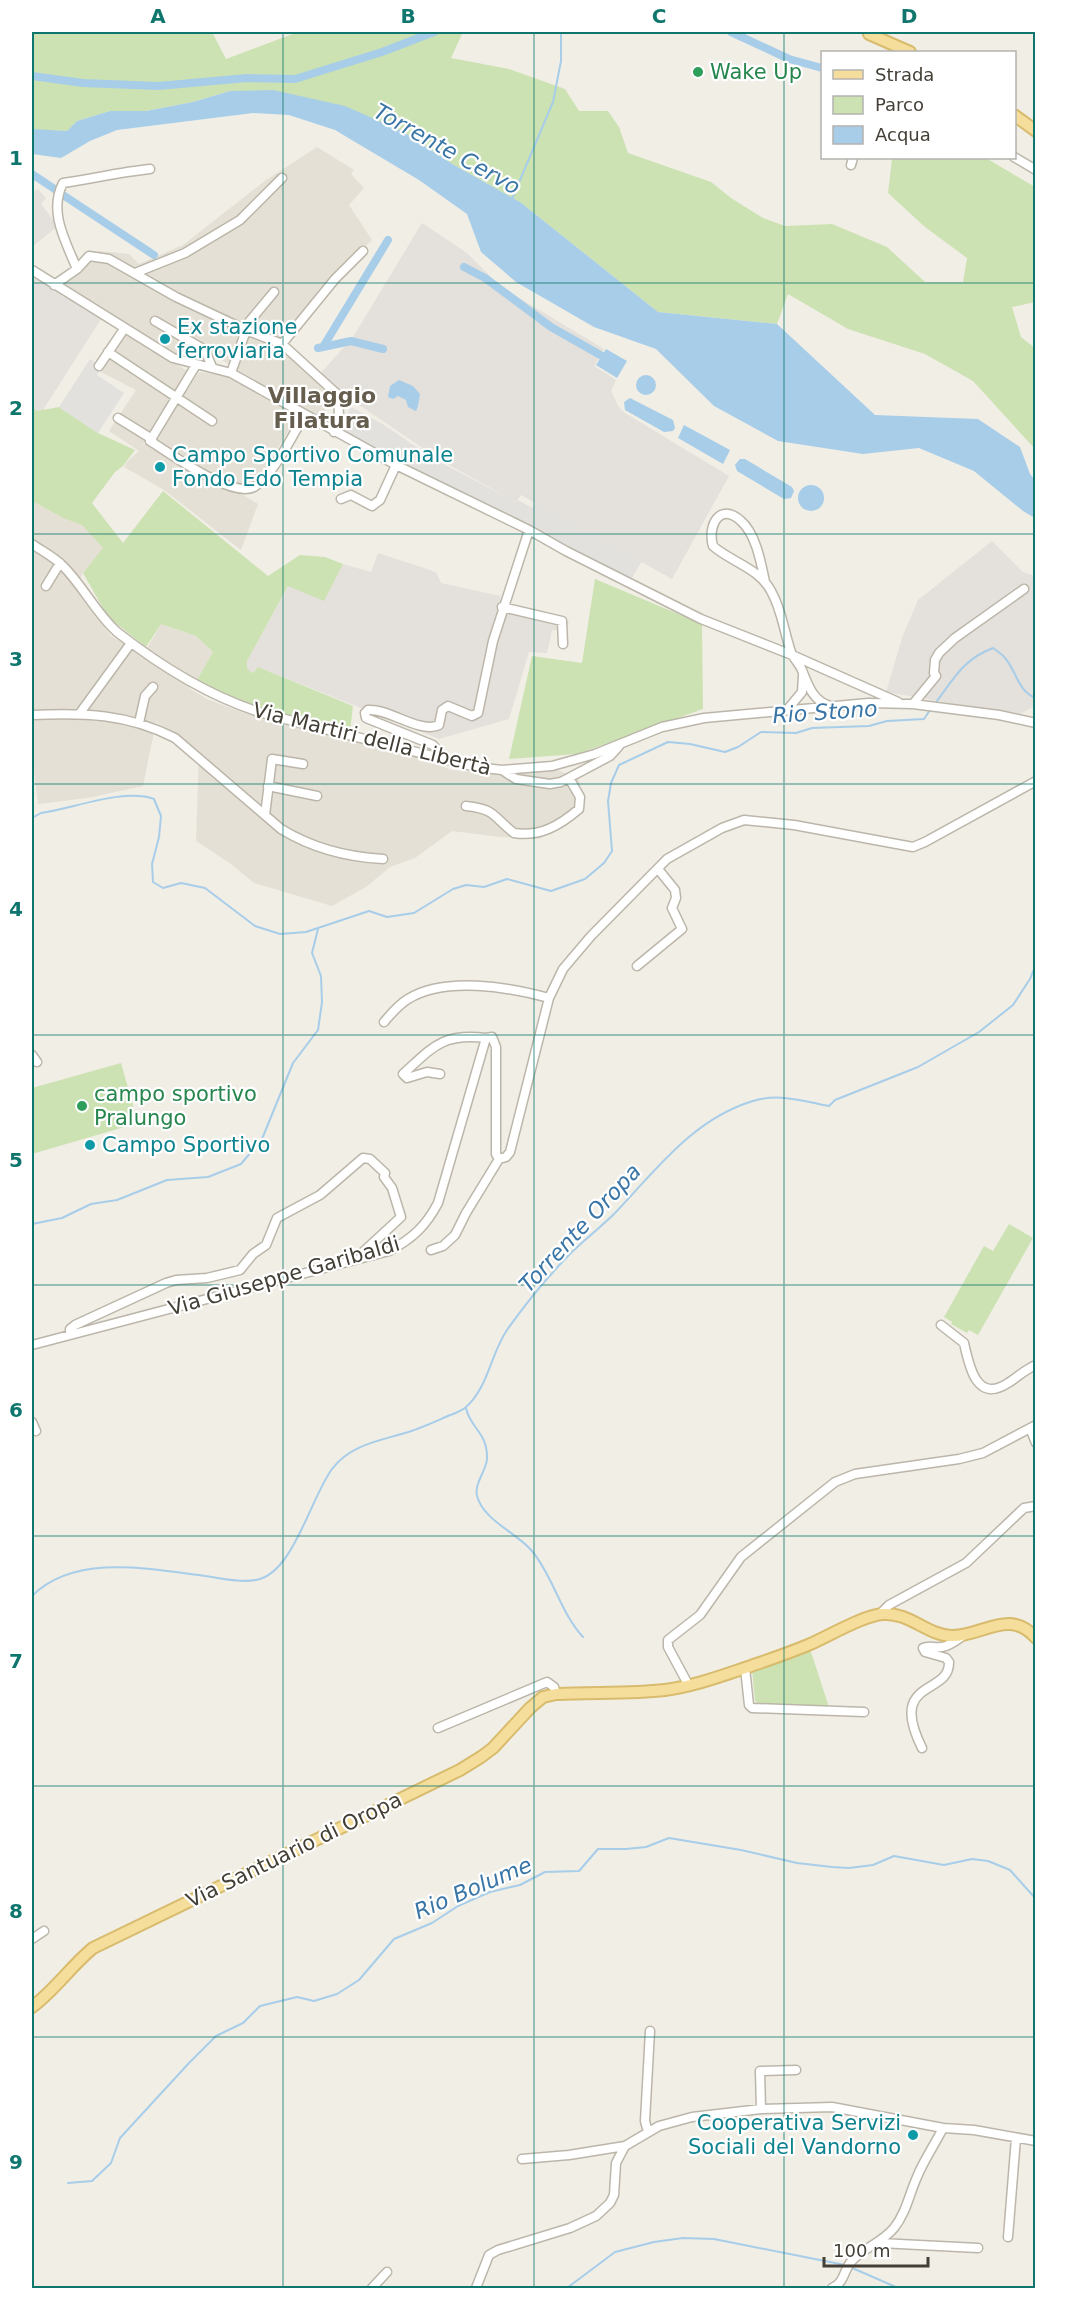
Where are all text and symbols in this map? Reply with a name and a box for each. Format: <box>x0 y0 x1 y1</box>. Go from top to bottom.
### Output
text: A <box>150 4 166 28</box>
text: B <box>400 4 416 28</box>
text: C <box>652 4 666 28</box>
text: D <box>901 4 917 28</box>
legend <box>821 51 1016 159</box>
place label: Wake Up <box>710 60 802 84</box>
text: Strada <box>875 64 934 85</box>
marker: Wake Up <box>691 65 705 79</box>
text: Parco <box>875 94 924 115</box>
water label: Torrente Cervo <box>370 98 524 200</box>
text: Acqua <box>875 124 931 145</box>
text: 1 <box>9 146 23 170</box>
place label: Ex stazione ferroviaria <box>177 315 297 363</box>
marker: Ex stazione ferroviaria <box>158 332 172 346</box>
district label: Villaggio Filatura <box>268 383 376 433</box>
text: 2 <box>9 396 23 420</box>
place label: Campo Sportivo Comunale Fondo Edo Tempia <box>172 443 453 491</box>
marker: Campo Sportivo Comunale Fondo Edo Tempia <box>153 460 167 474</box>
text: 3 <box>9 647 23 671</box>
water label: Rio Stono <box>772 696 878 728</box>
street label: Via Martiri della Libertà <box>250 698 494 780</box>
text: 4 <box>9 897 23 921</box>
place label: campo sportivo Pralungo <box>94 1082 257 1130</box>
marker: campo sportivo Pralungo <box>75 1099 89 1113</box>
place label: Campo Sportivo <box>102 1133 270 1157</box>
marker: Campo Sportivo <box>83 1138 97 1152</box>
text: 5 <box>9 1148 23 1172</box>
water label: Torrente Oropa <box>514 1159 646 1297</box>
street label: Via Giuseppe Garibaldi <box>166 1231 402 1321</box>
text: 6 <box>9 1398 23 1422</box>
text: 7 <box>9 1649 23 1673</box>
street label: Via Santuario di Oropa <box>182 1787 406 1913</box>
water label: Rio Bolume <box>410 1852 536 1924</box>
text: 8 <box>9 1899 23 1923</box>
place label: Cooperativa Servizi Sociali del Vandorno <box>688 2111 901 2159</box>
marker: Cooperativa Servizi Sociali del Vandorno <box>906 2128 920 2142</box>
text: 9 <box>9 2150 23 2174</box>
scale bar <box>824 2230 928 2268</box>
text: 100 m <box>833 2240 891 2261</box>

